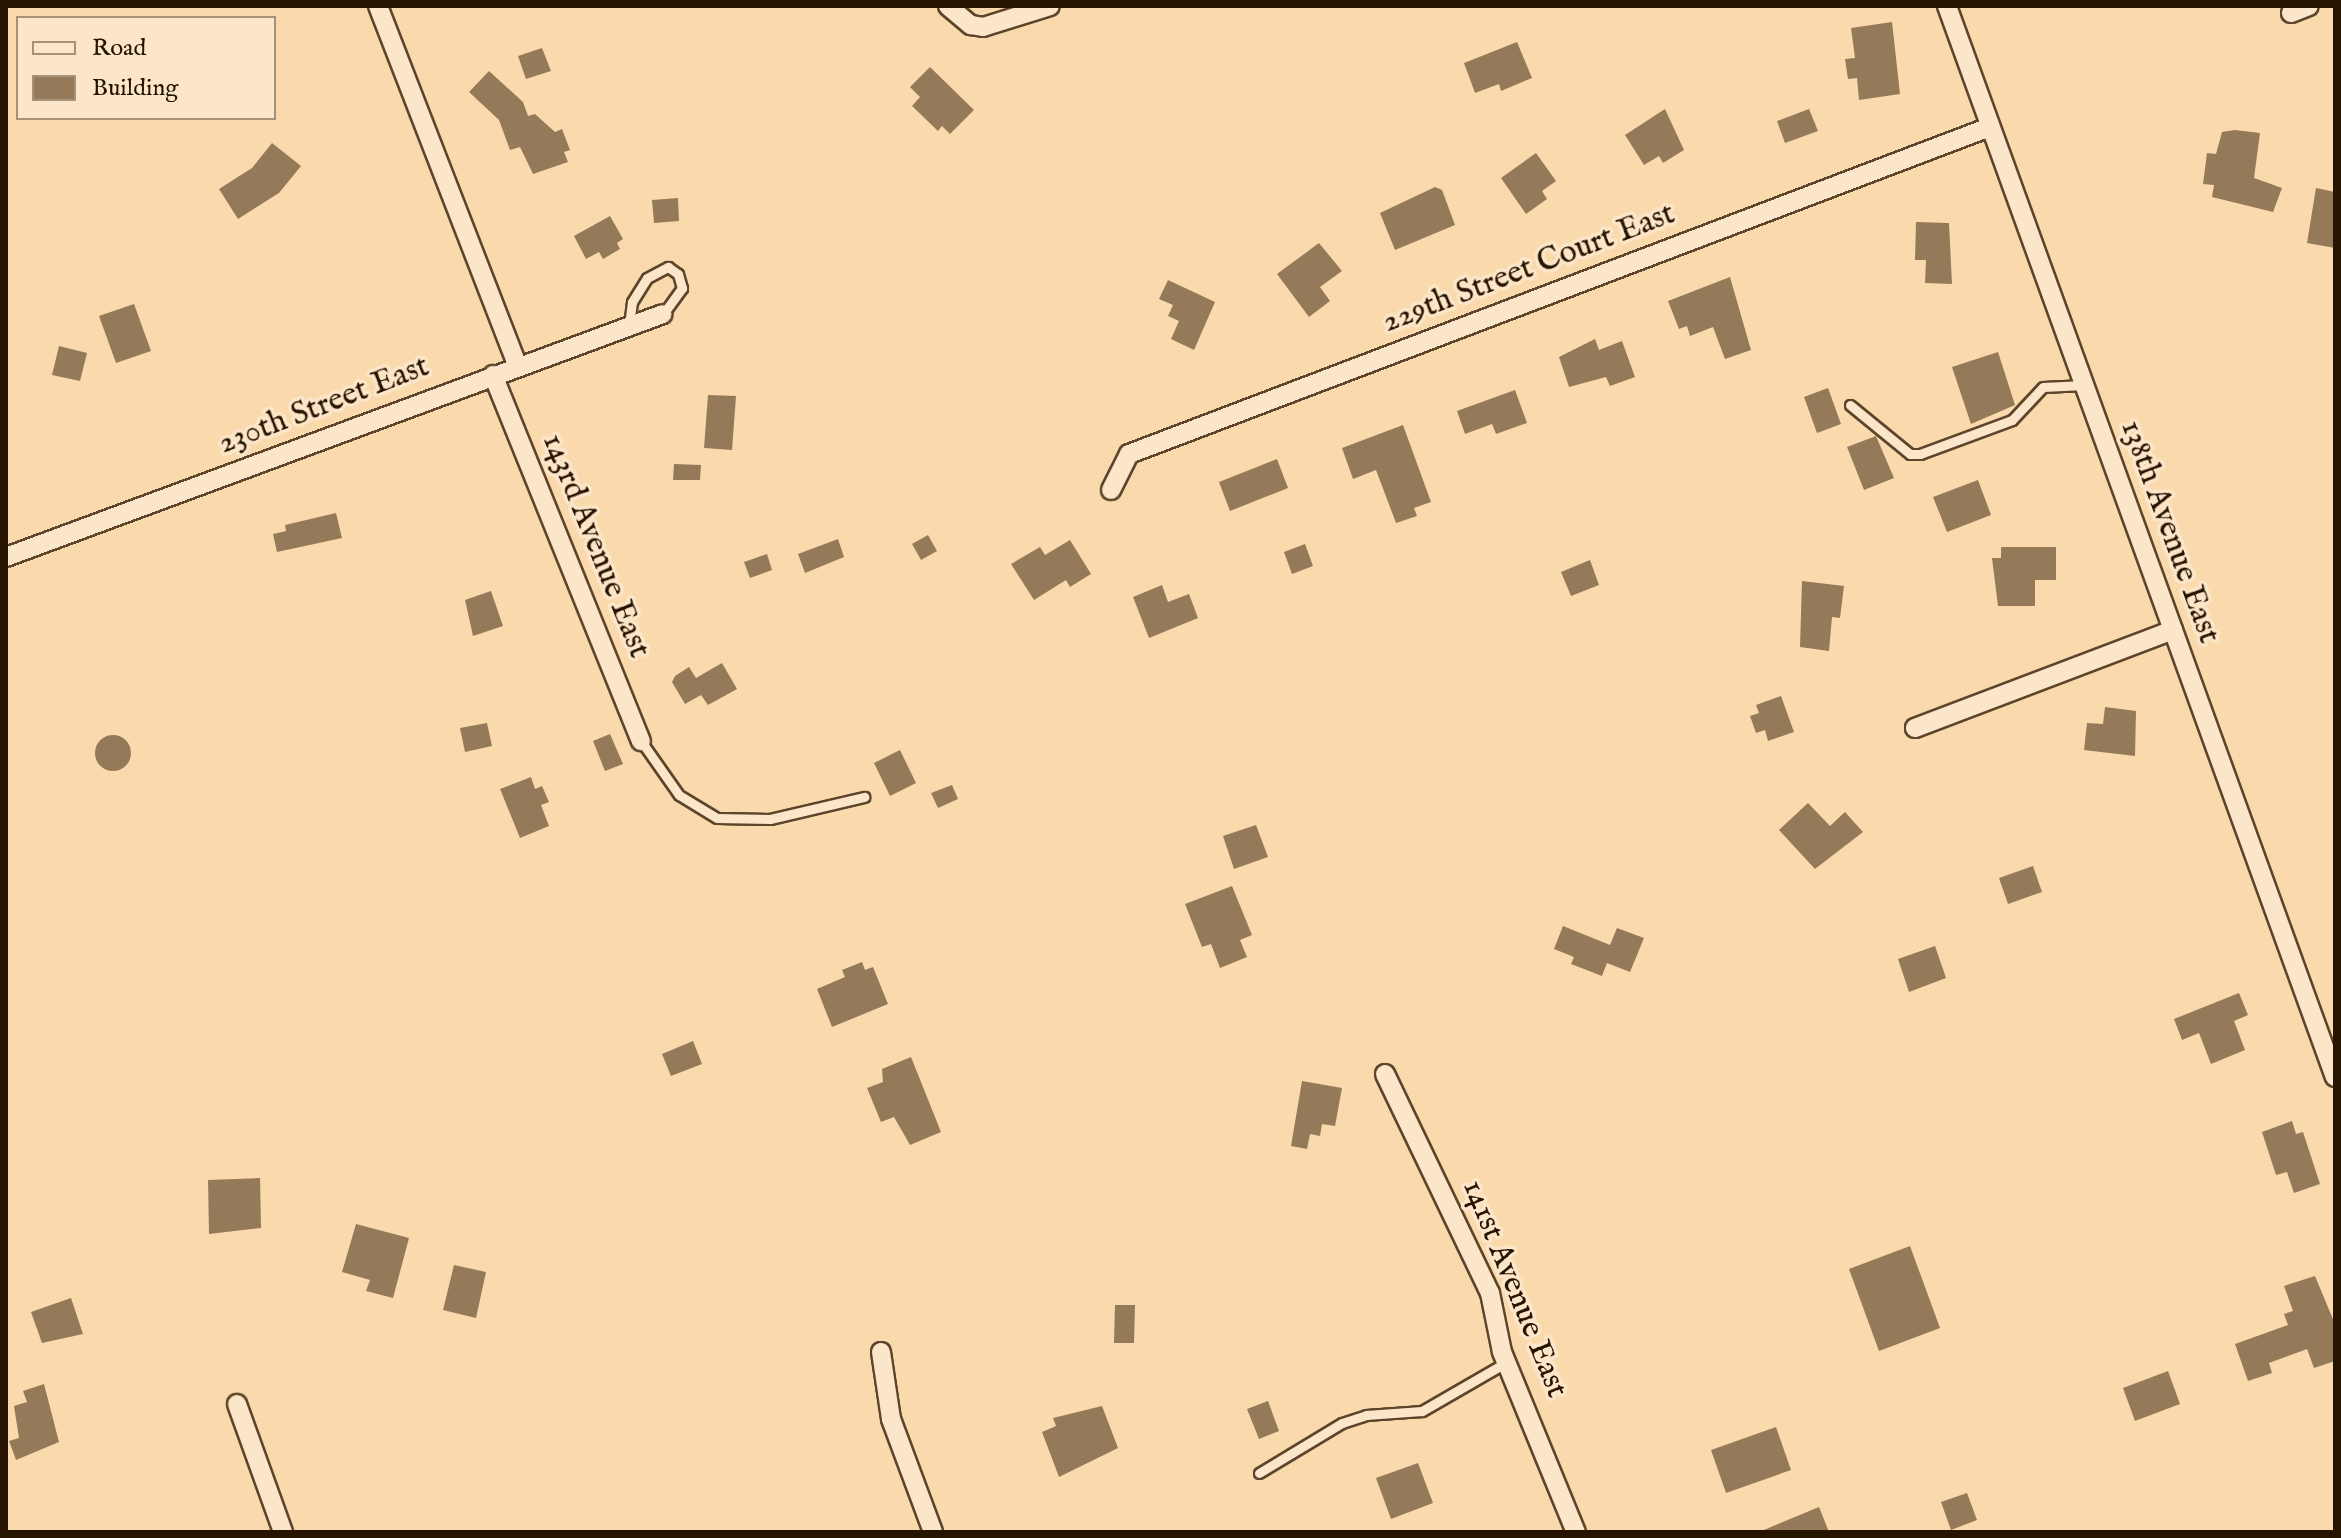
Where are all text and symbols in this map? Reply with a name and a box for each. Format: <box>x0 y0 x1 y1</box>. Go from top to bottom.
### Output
legend <box>16 16 276 120</box>
text: Road <box>92 33 146 64</box>
text: Building <box>92 73 178 104</box>
street label: 229th Street Court East <box>1377 196 1681 342</box>
street label: 230th Street East <box>213 348 435 464</box>
street label: 138th Avenue East <box>2111 415 2227 649</box>
street label: 143rd Avenue East <box>533 428 657 664</box>
street label: 141st Avenue East <box>1453 1174 1575 1404</box>

